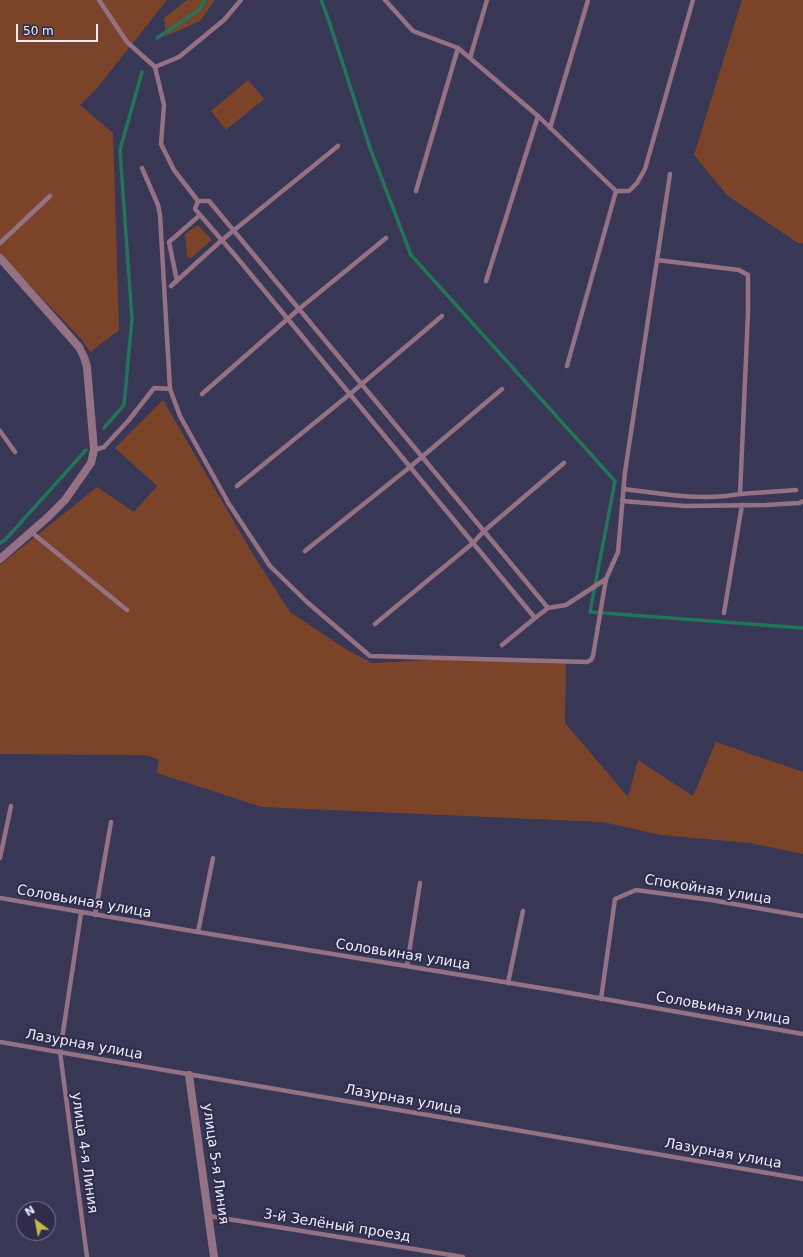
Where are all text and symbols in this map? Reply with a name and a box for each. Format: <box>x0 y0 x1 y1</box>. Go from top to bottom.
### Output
scale bar <box>18 16 100 42</box>
text: 50 m <box>23 24 54 38</box>
street label: Спокойная улица <box>643 872 773 908</box>
street label: Соловьиная улица <box>15 882 153 922</box>
street label: Соловьиная улица <box>334 936 472 974</box>
street label: Соловьиная улица <box>654 989 792 1029</box>
street label: Лазурная улица <box>24 1026 144 1064</box>
street label: Лазурная улица <box>343 1081 463 1119</box>
street label: улица 4-я Линия <box>67 1091 101 1215</box>
street label: улица 5-я Линия <box>198 1102 232 1226</box>
street label: Лазурная улица <box>663 1135 783 1173</box>
north arrow <box>16 1201 56 1241</box>
text: N <box>23 1203 37 1219</box>
street label: 3-й Зелёный проезд <box>262 1206 412 1246</box>

